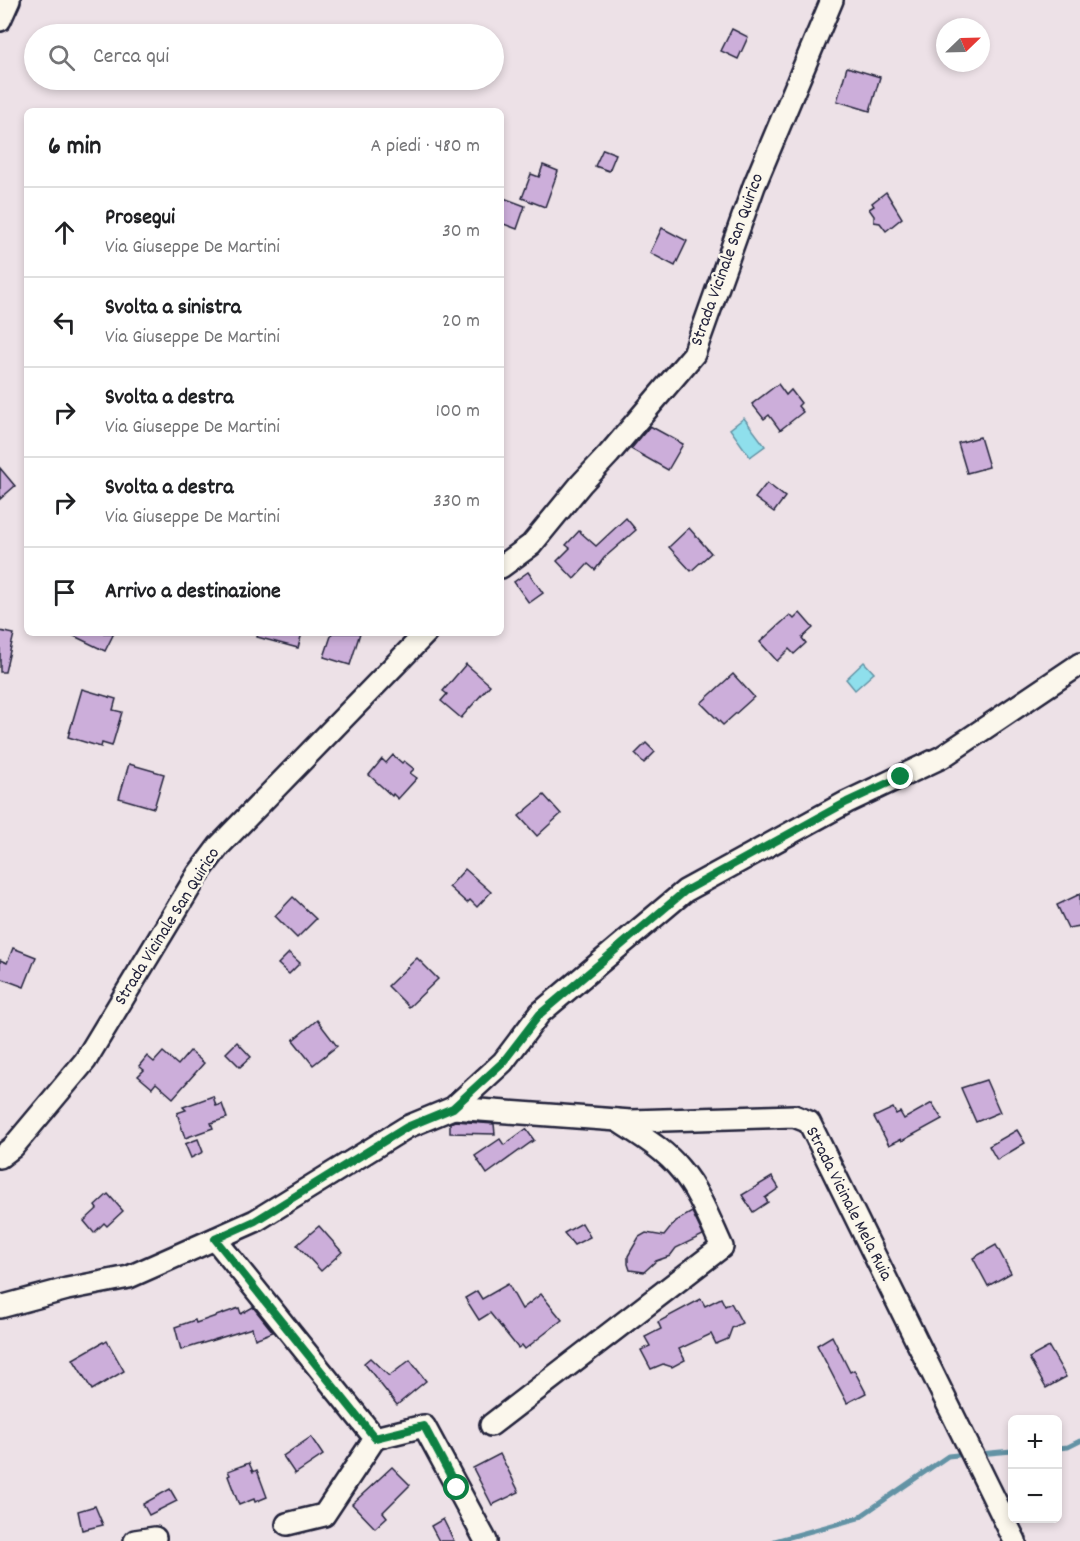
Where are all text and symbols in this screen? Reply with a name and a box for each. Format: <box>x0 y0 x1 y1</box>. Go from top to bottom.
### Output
north arrow <box>936 18 990 72</box>
search box <box>24 24 504 90</box>
icon: search <box>45 41 78 74</box>
text: Cerca qui <box>93 42 169 73</box>
text: 6 min <box>48 129 101 166</box>
text: A piedi · 480 m <box>371 133 480 161</box>
street label: Strada Vicinale San Quirico <box>685 170 771 350</box>
text: Prosegui <box>105 203 175 234</box>
icon: ahead <box>48 216 81 249</box>
text: 30 m <box>442 218 480 246</box>
text: Via Giuseppe De Martini <box>105 234 280 262</box>
text: Svolta a sinistra <box>105 293 241 324</box>
icon: left <box>48 306 81 339</box>
text: 20 m <box>442 308 480 336</box>
text: Via Giuseppe De Martini <box>105 324 280 352</box>
text: Svolta a destra <box>105 383 234 414</box>
icon: right <box>48 396 81 429</box>
text: 100 m <box>436 398 480 426</box>
text: Via Giuseppe De Martini <box>105 414 280 442</box>
text: Svolta a destra <box>105 473 234 504</box>
icon: right <box>48 486 81 519</box>
text: 330 m <box>433 488 480 516</box>
text: Via Giuseppe De Martini <box>105 504 280 532</box>
icon: arrive <box>48 576 81 609</box>
text: Arrivo a destinazione <box>105 577 281 608</box>
route end <box>887 763 913 789</box>
street label: Strada Vicinale San Quirico <box>109 843 227 1011</box>
street label: Strada Vicinale Mela Ruia <box>798 1123 898 1286</box>
map controls <box>1008 1415 1062 1523</box>
button: + <box>1008 1415 1062 1469</box>
button: − <box>1008 1469 1062 1523</box>
route start <box>443 1474 469 1500</box>

